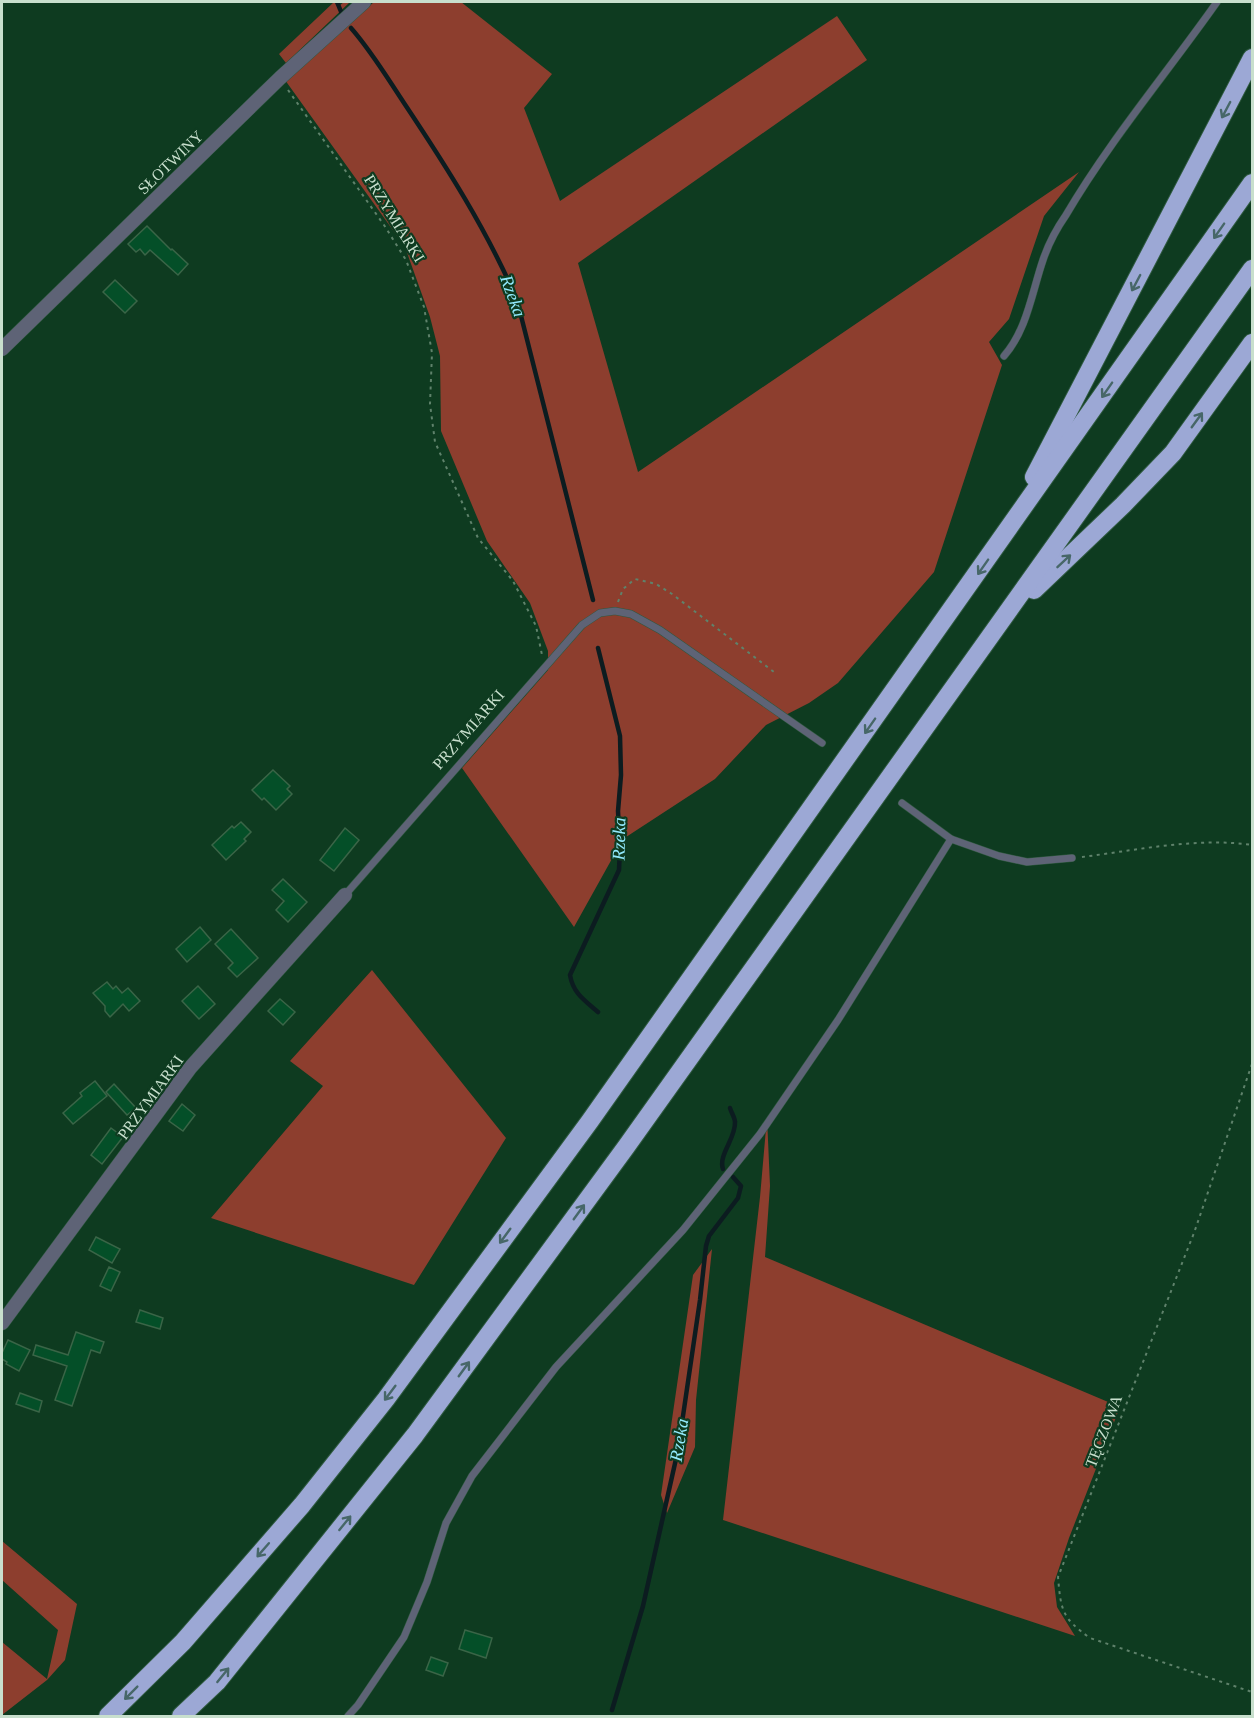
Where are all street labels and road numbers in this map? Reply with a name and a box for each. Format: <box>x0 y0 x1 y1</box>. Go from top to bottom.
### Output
street label: SŁOTWINY <box>134 127 207 197</box>
street label: PRZYMIARKI <box>361 172 428 265</box>
street label: PRZYMIARKI <box>429 686 507 772</box>
street label: PRZYMIARKI <box>114 1052 187 1143</box>
street label: TĘCZOWA <box>1082 1392 1126 1470</box>

